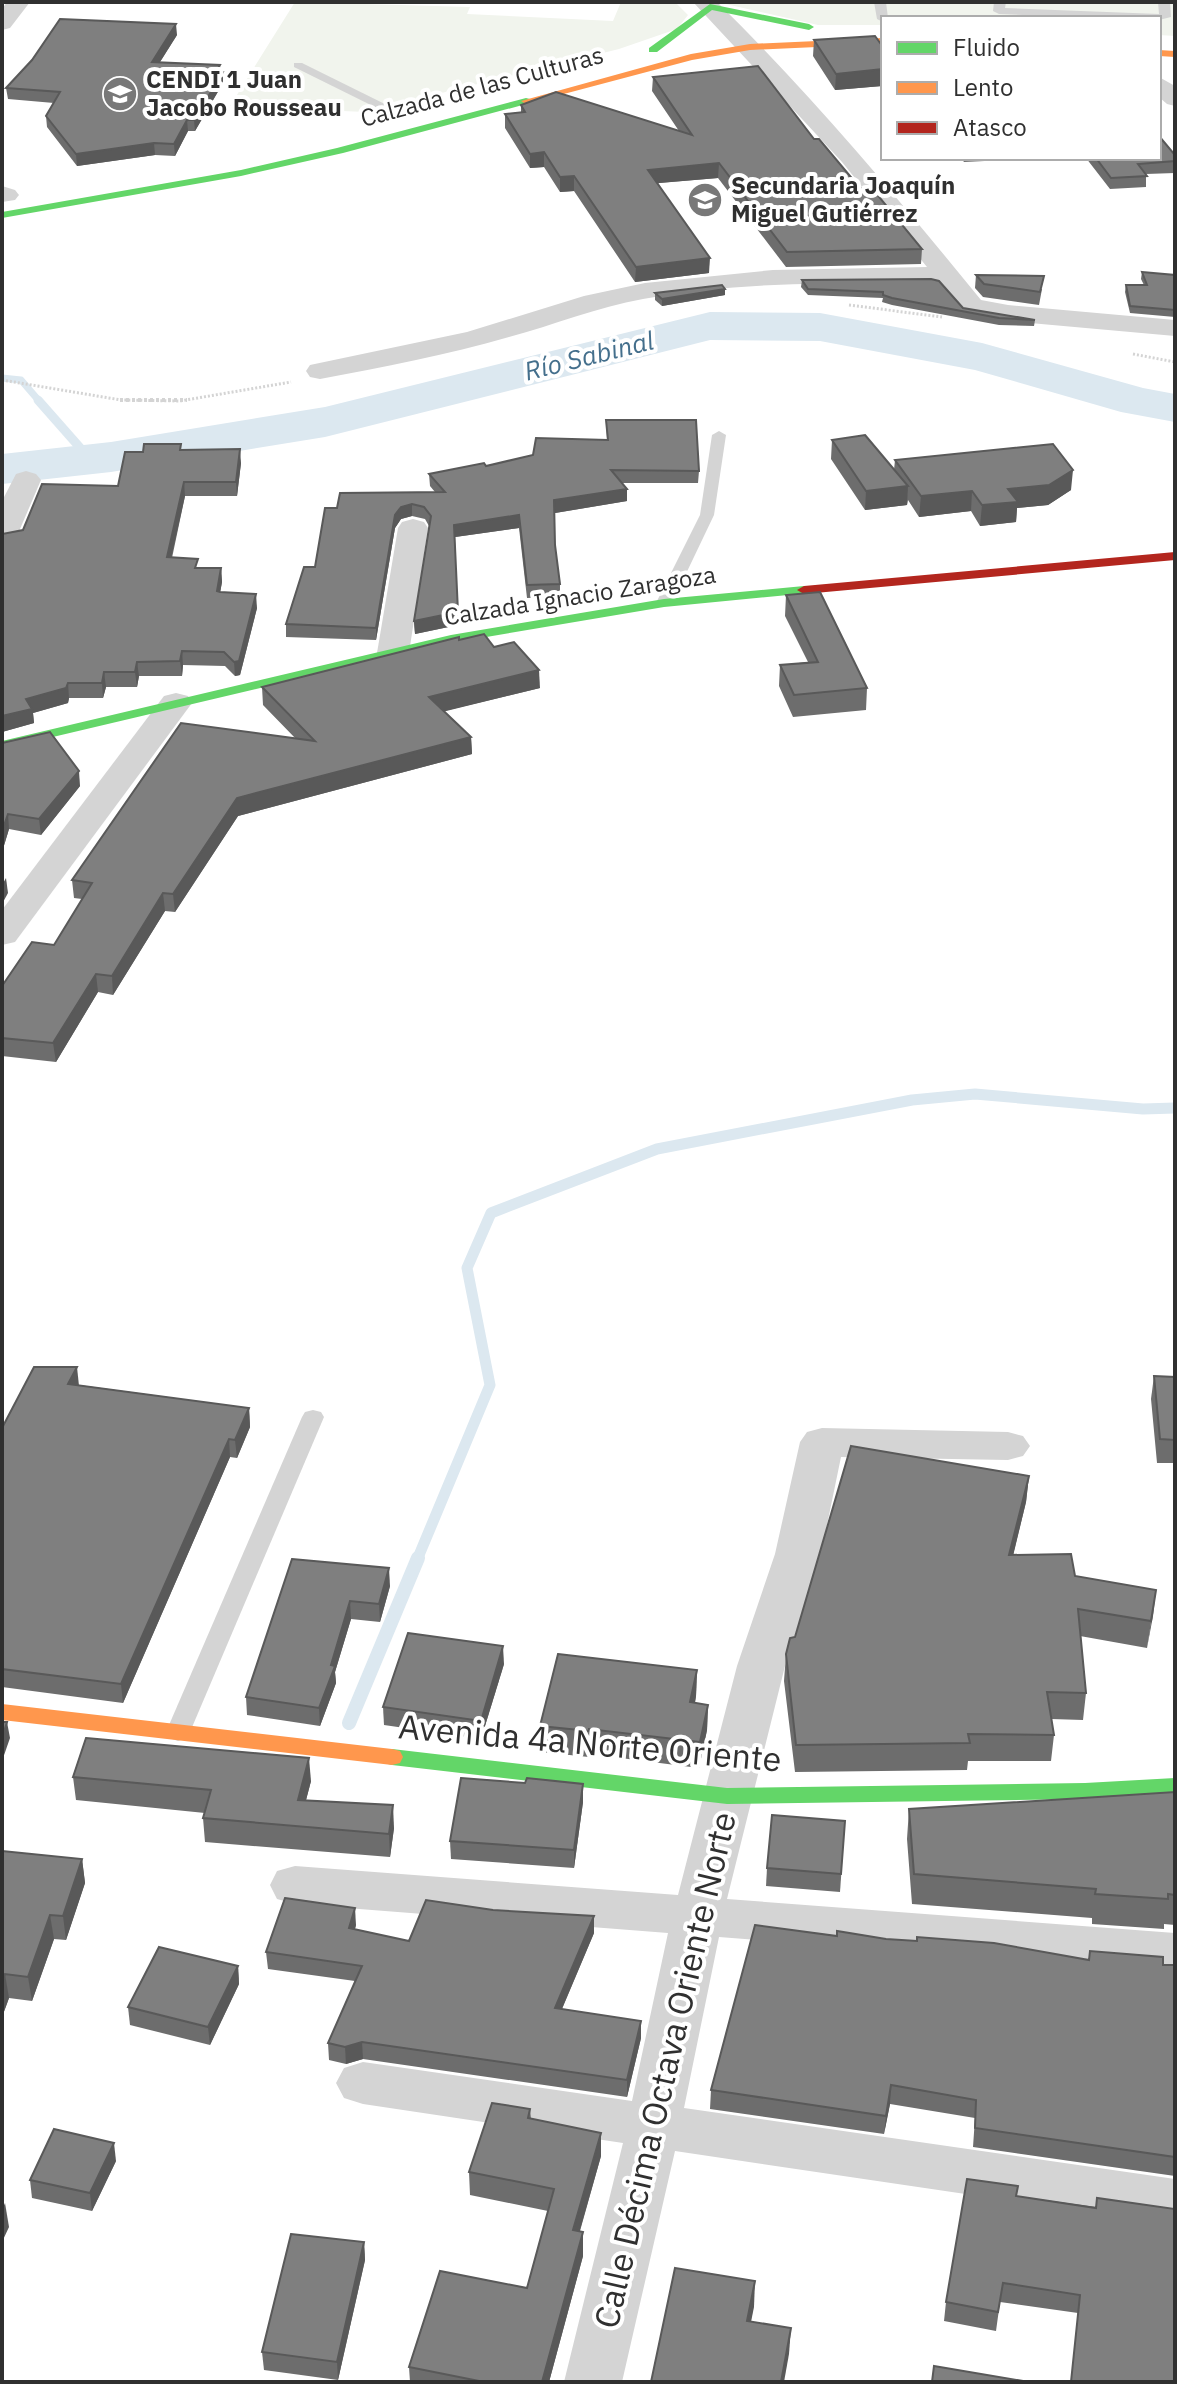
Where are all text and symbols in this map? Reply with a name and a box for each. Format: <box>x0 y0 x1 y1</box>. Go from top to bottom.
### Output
legend <box>881 16 1161 160</box>
text: Fluido <box>953 31 1020 63</box>
street label: Calzada de las Culturas <box>357 38 607 134</box>
place label: CENDI 1 Juan Jacobo Rousseau <box>146 63 342 123</box>
text: Lento <box>953 71 1013 103</box>
school or university icon: CENDI 1 Juan Jacobo Rousseau <box>101 75 139 113</box>
text: Atasco <box>953 111 1027 143</box>
place label: Secundaria Joaquín Miguel Gutiérrez <box>731 169 955 229</box>
school or university icon: Secundaria Joaquín Miguel Gutiérrez <box>686 181 724 219</box>
water label: Río Sabinal <box>521 323 657 388</box>
street label: Calzada Ignacio Zaragoza <box>442 558 718 632</box>
street label: Avenida 4a Norte Oriente <box>397 1703 783 1781</box>
street label: Calle Décima Octava Oriente Norte <box>583 1807 745 2332</box>

